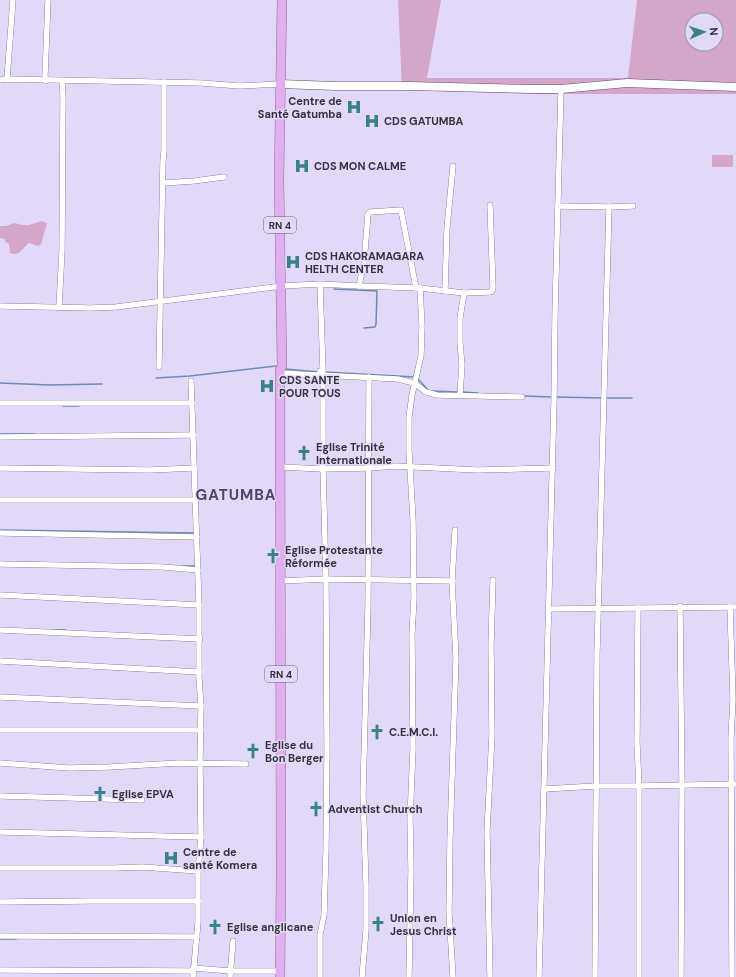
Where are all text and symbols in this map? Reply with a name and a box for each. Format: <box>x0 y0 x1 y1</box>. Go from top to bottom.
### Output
north arrow <box>684 12 724 52</box>
text: N <box>707 27 721 36</box>
place label: Centre de Santé Gatumba <box>258 94 342 121</box>
hospital icon: Centre de Santé Gatumba <box>345 98 363 116</box>
hospital icon: CDS GATUMBA <box>363 112 381 130</box>
place label: CDS GATUMBA <box>384 114 463 128</box>
hospital icon: CDS MON CALME <box>293 157 311 175</box>
place label: CDS MON CALME <box>314 159 406 173</box>
road number: RN 4 <box>264 217 296 233</box>
place label: CDS HAKORAMAGARA HELTH CENTER <box>305 249 424 276</box>
hospital icon: CDS HAKORAMAGARA HELTH CENTER <box>284 253 302 271</box>
place label: CDS SANTE POUR TOUS <box>279 373 341 400</box>
hospital icon: CDS SANTE POUR TOUS <box>258 377 276 395</box>
place label: Eglise Trinité Internationale <box>316 440 392 467</box>
church icon: Eglise Trinité Internationale <box>295 444 313 462</box>
district label: GATUMBA <box>196 485 276 505</box>
place label: Eglise Protestante Réformée <box>285 543 383 570</box>
church icon: Eglise Protestante Réformée <box>264 547 282 565</box>
road number: RN 4 <box>265 666 297 682</box>
church icon: C.E.M.C.I. <box>368 723 386 741</box>
place label: C.E.M.C.I. <box>389 725 438 739</box>
place label: Eglise du Bon Berger <box>265 738 324 765</box>
church icon: Eglise du Bon Berger <box>244 742 262 760</box>
church icon: Eglise EPVA <box>91 785 109 803</box>
place label: Eglise EPVA <box>112 787 174 801</box>
church icon: Adventist Church <box>307 800 325 818</box>
place label: Adventist Church <box>328 802 423 816</box>
place label: Centre de santé Komera <box>183 845 257 872</box>
hospital icon: Centre de santé Komera <box>162 849 180 867</box>
place label: Union en Jesus Christ <box>390 911 457 938</box>
church icon: Union en Jesus Christ <box>369 915 387 933</box>
church icon: Eglise anglicane <box>206 918 224 936</box>
place label: Eglise anglicane <box>227 920 314 934</box>

